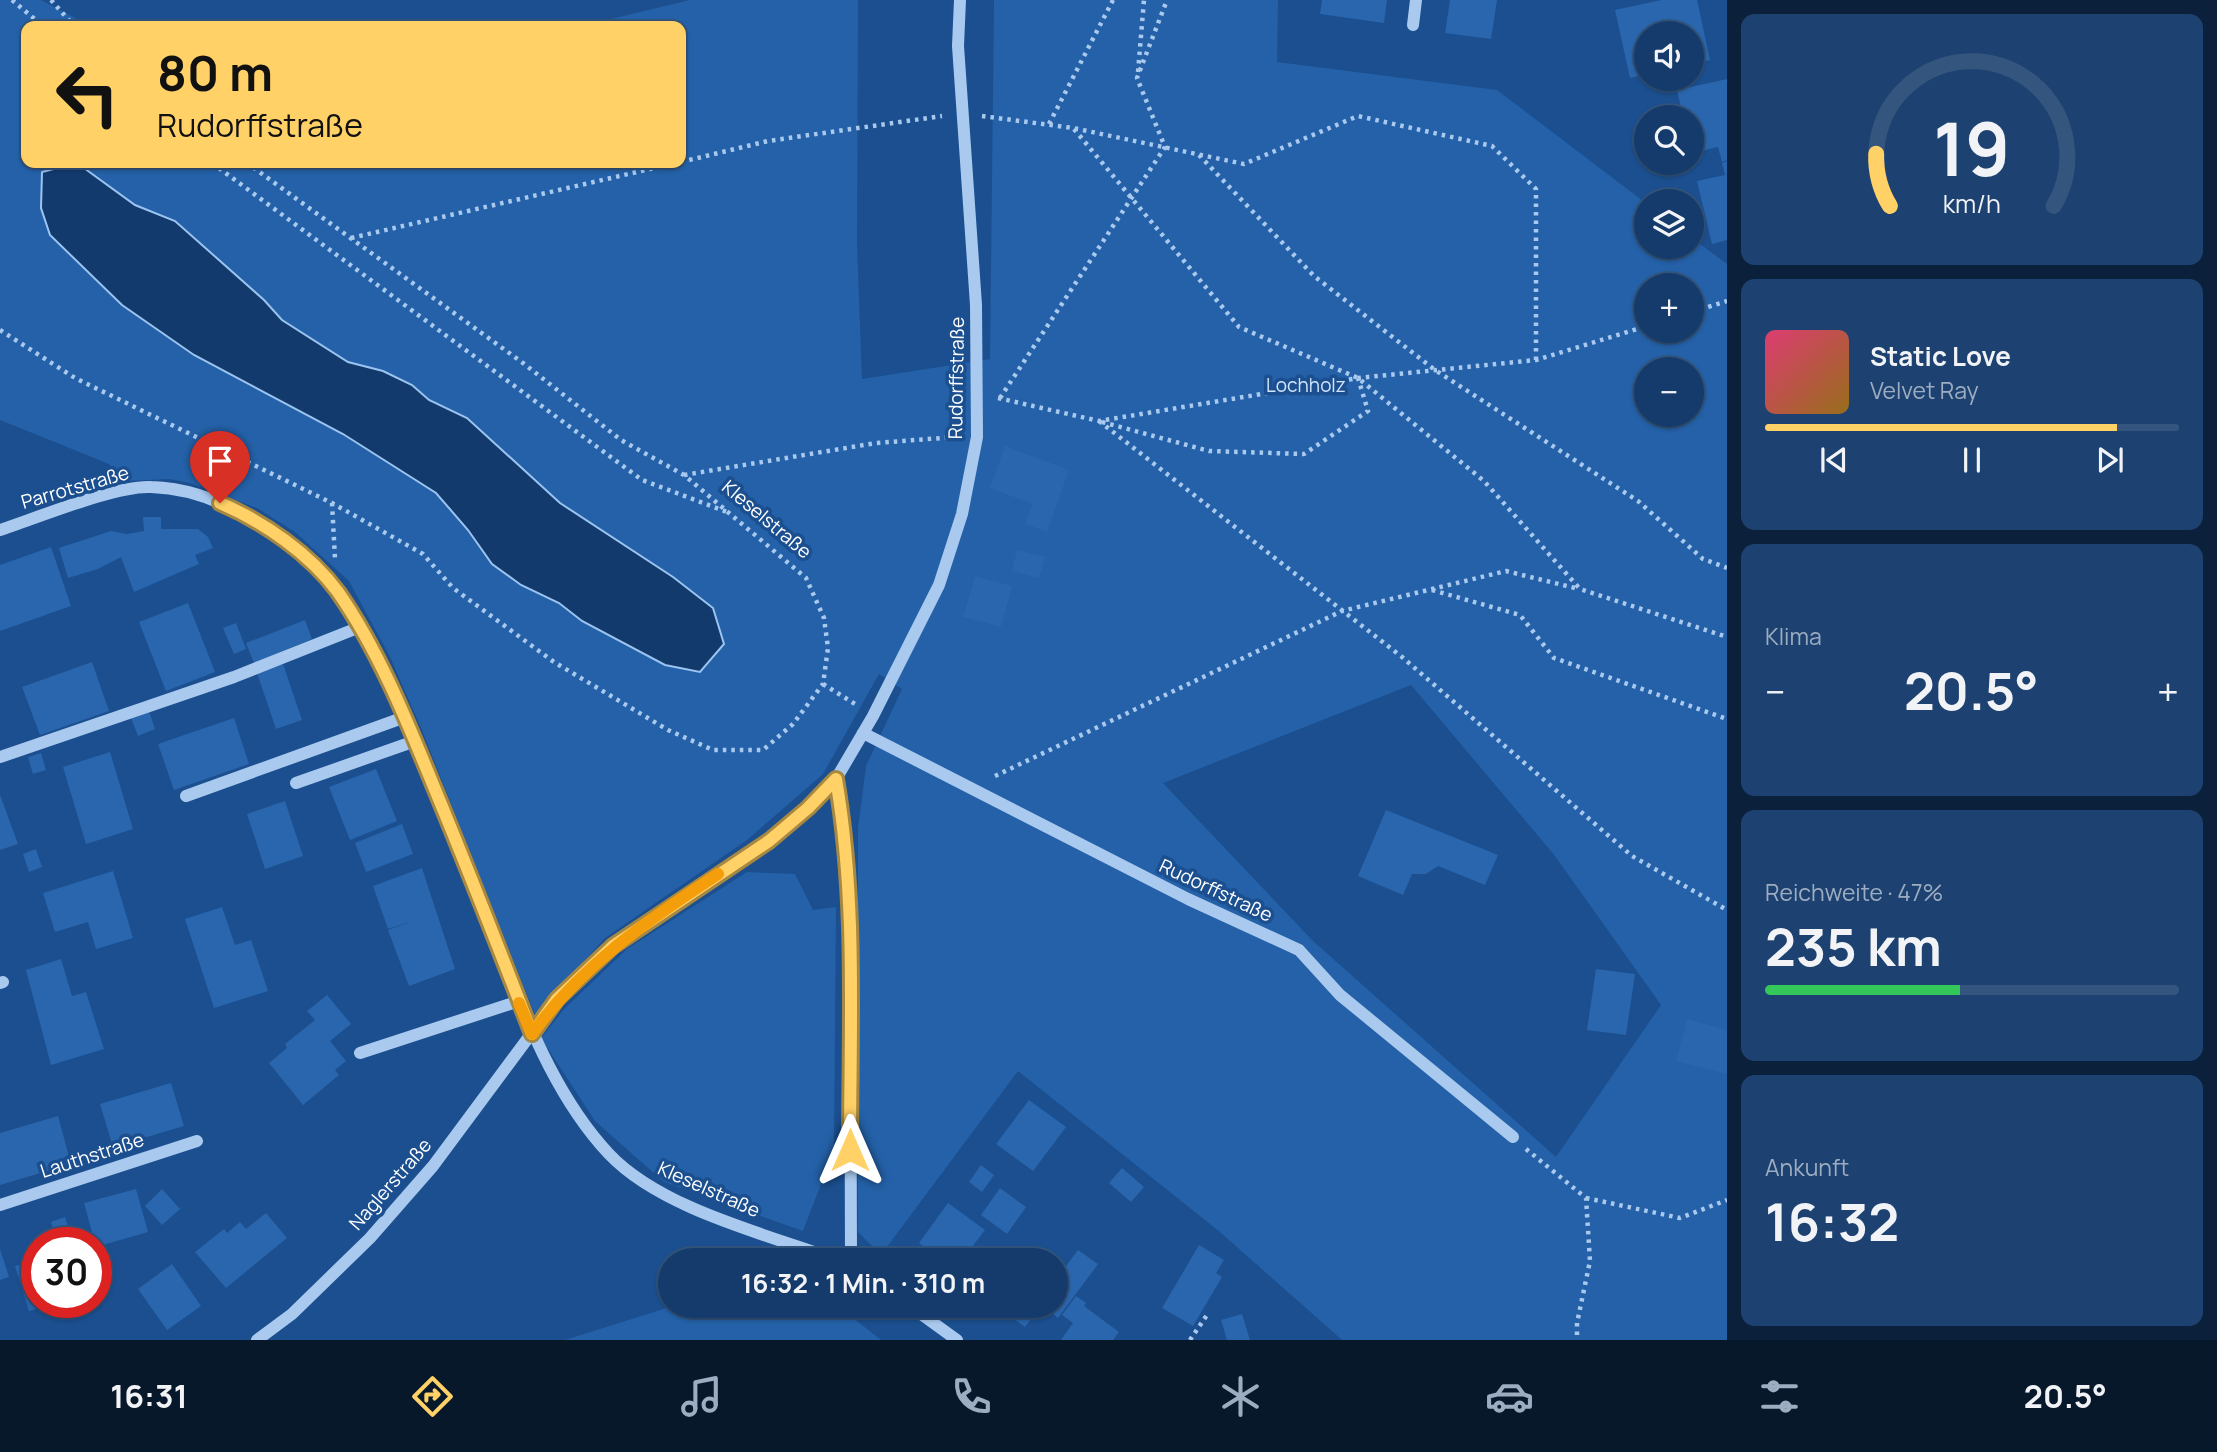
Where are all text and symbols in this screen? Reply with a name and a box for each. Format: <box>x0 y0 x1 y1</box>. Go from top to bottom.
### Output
map controls <box>1634 21 1704 427</box>
button: sound <box>1634 21 1704 91</box>
text: 80 m <box>157 39 273 106</box>
icon: left <box>42 49 133 140</box>
text: 19 <box>1933 98 2011 198</box>
text: Rudorffstraße <box>157 103 363 147</box>
button: search <box>1634 105 1704 175</box>
text: km/h <box>1943 185 2001 220</box>
button: layers <box>1634 189 1704 259</box>
button: + <box>1634 273 1704 343</box>
street label: Rudorffstraße <box>942 317 970 439</box>
text: Static Love <box>1870 338 2011 374</box>
button: − <box>1634 357 1704 427</box>
park label: Lochholz <box>1266 372 1346 398</box>
text: Velvet Ray <box>1870 374 1979 406</box>
pin <box>190 431 250 503</box>
icon: previous <box>1815 441 1853 479</box>
icon: pause <box>1953 441 1991 479</box>
icon: next <box>2091 441 2129 479</box>
icon: arrive <box>201 442 239 480</box>
street label: Parrotstraße <box>18 459 132 515</box>
street label: Kleselstraße <box>717 474 817 564</box>
text: Klima <box>1765 620 1822 652</box>
text: 20.5° <box>1904 655 2039 726</box>
text: − <box>1765 665 1786 717</box>
text: + <box>2157 665 2179 717</box>
street label: Rudorffstraße <box>1155 852 1277 928</box>
text: Reichweite · 47% <box>1765 876 1943 908</box>
text: 235 km <box>1765 911 1942 982</box>
position arrow <box>813 1113 887 1187</box>
street label: Lauthstraße <box>37 1126 147 1184</box>
street label: Naglerstraße <box>343 1132 437 1236</box>
text: Ankunft <box>1765 1151 1849 1183</box>
street label: Kleselstraße <box>654 1155 764 1223</box>
text: 16:32 <box>1765 1186 1899 1257</box>
speed limit sign: 30 <box>21 1227 112 1318</box>
text: 16:32 · 1 Min. · 310 m <box>741 1265 985 1301</box>
icon: directions <box>408 1372 457 1421</box>
icon: music <box>677 1372 726 1421</box>
icon: phone <box>947 1372 996 1421</box>
icon: climate <box>1216 1372 1265 1421</box>
icon: car <box>1485 1372 1534 1421</box>
icon: filters <box>1755 1372 1804 1421</box>
text: 16:31 <box>110 1374 188 1418</box>
text: 20.5° <box>2024 1374 2107 1418</box>

